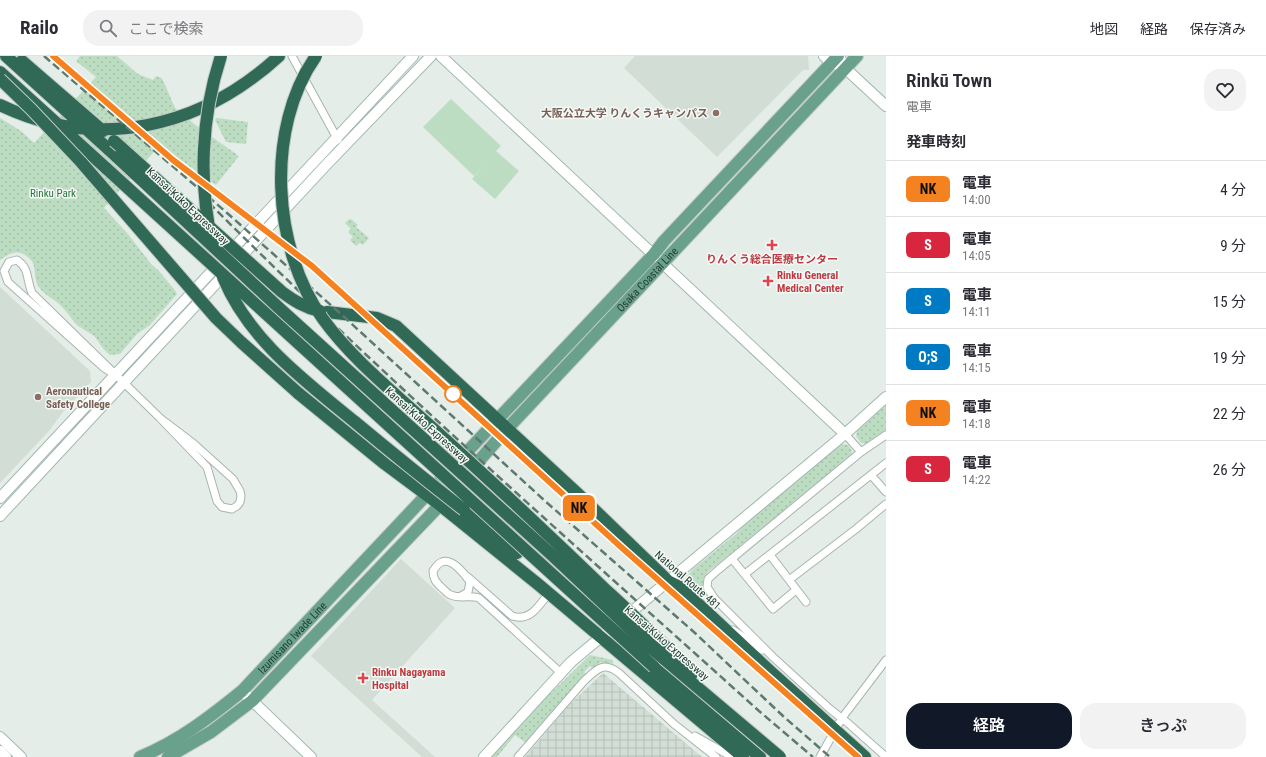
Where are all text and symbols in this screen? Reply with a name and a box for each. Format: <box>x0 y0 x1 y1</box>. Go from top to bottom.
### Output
search box <box>83 10 363 46</box>
text: Railo <box>20 16 59 39</box>
icon: search <box>97 17 119 39</box>
text: ここで検索 <box>129 20 204 38</box>
text: 地図 <box>1090 21 1118 37</box>
text: 経路 <box>1140 21 1168 37</box>
text: 保存済み <box>1190 21 1246 37</box>
text: Rinkū Town <box>906 69 992 92</box>
button: heart <box>1204 69 1246 111</box>
text: 電車 <box>906 99 932 114</box>
place label: 大阪公立大学 りんくうキャンパス <box>541 107 708 120</box>
marker: 大阪公立大学 りんくうキャンパス <box>711 108 721 118</box>
text: 発車時刻 <box>906 133 966 151</box>
street label: Kansai-Kuko Expressway <box>144 165 232 248</box>
text: 電車 <box>962 174 992 192</box>
text: NK <box>920 181 936 197</box>
text: 4 分 <box>1220 181 1246 199</box>
park label: Rinku Park <box>30 187 76 200</box>
text: 14:00 <box>962 192 991 207</box>
text: 電車 <box>962 230 992 248</box>
text: S <box>924 237 932 253</box>
text: 9 分 <box>1220 237 1246 255</box>
marker: りんくう総合医療センター <box>766 239 778 251</box>
street label: Osaka Coastal Line <box>614 245 681 315</box>
text: 14:05 <box>962 248 991 263</box>
place label: りんくう総合医療センター <box>706 253 838 266</box>
place label: Rinku General Medical Center <box>777 269 844 295</box>
marker: Rinku General Medical Center <box>762 275 774 287</box>
text: 電車 <box>962 286 992 304</box>
text: S <box>924 293 932 309</box>
text: 15 分 <box>1213 293 1246 311</box>
text: 14:11 <box>962 304 991 319</box>
text: 電車 <box>962 342 992 360</box>
text: O;S <box>918 349 938 365</box>
text: 19 分 <box>1213 349 1246 367</box>
text: 14:15 <box>962 360 991 375</box>
place label: Aeronautical Safety College <box>46 385 110 411</box>
street label: Kansai-Kuko Expressway <box>382 385 471 466</box>
unlabelled marker <box>444 385 462 403</box>
marker: Aeronautical Safety College <box>33 392 43 402</box>
text: 電車 <box>962 398 992 416</box>
text: NK <box>920 405 936 421</box>
text: 22 分 <box>1213 405 1246 423</box>
text: 14:18 <box>962 416 991 431</box>
text: 電車 <box>962 454 992 472</box>
text: S <box>924 461 932 477</box>
text: 26 分 <box>1213 461 1246 479</box>
text: 14:22 <box>962 472 991 487</box>
line badge: NK <box>561 495 597 521</box>
text: NK <box>571 500 587 516</box>
street label: National Route 481 <box>652 548 723 612</box>
street label: Izumisano Iwade Line <box>255 599 329 677</box>
street label: Kansai-Kuko Expressway <box>622 603 712 684</box>
place label: Rinku Nagayama Hospital <box>372 666 445 692</box>
marker: Rinku Nagayama Hospital <box>357 672 369 684</box>
button: 経路 <box>906 703 1072 749</box>
button: きっぷ <box>1080 703 1246 749</box>

